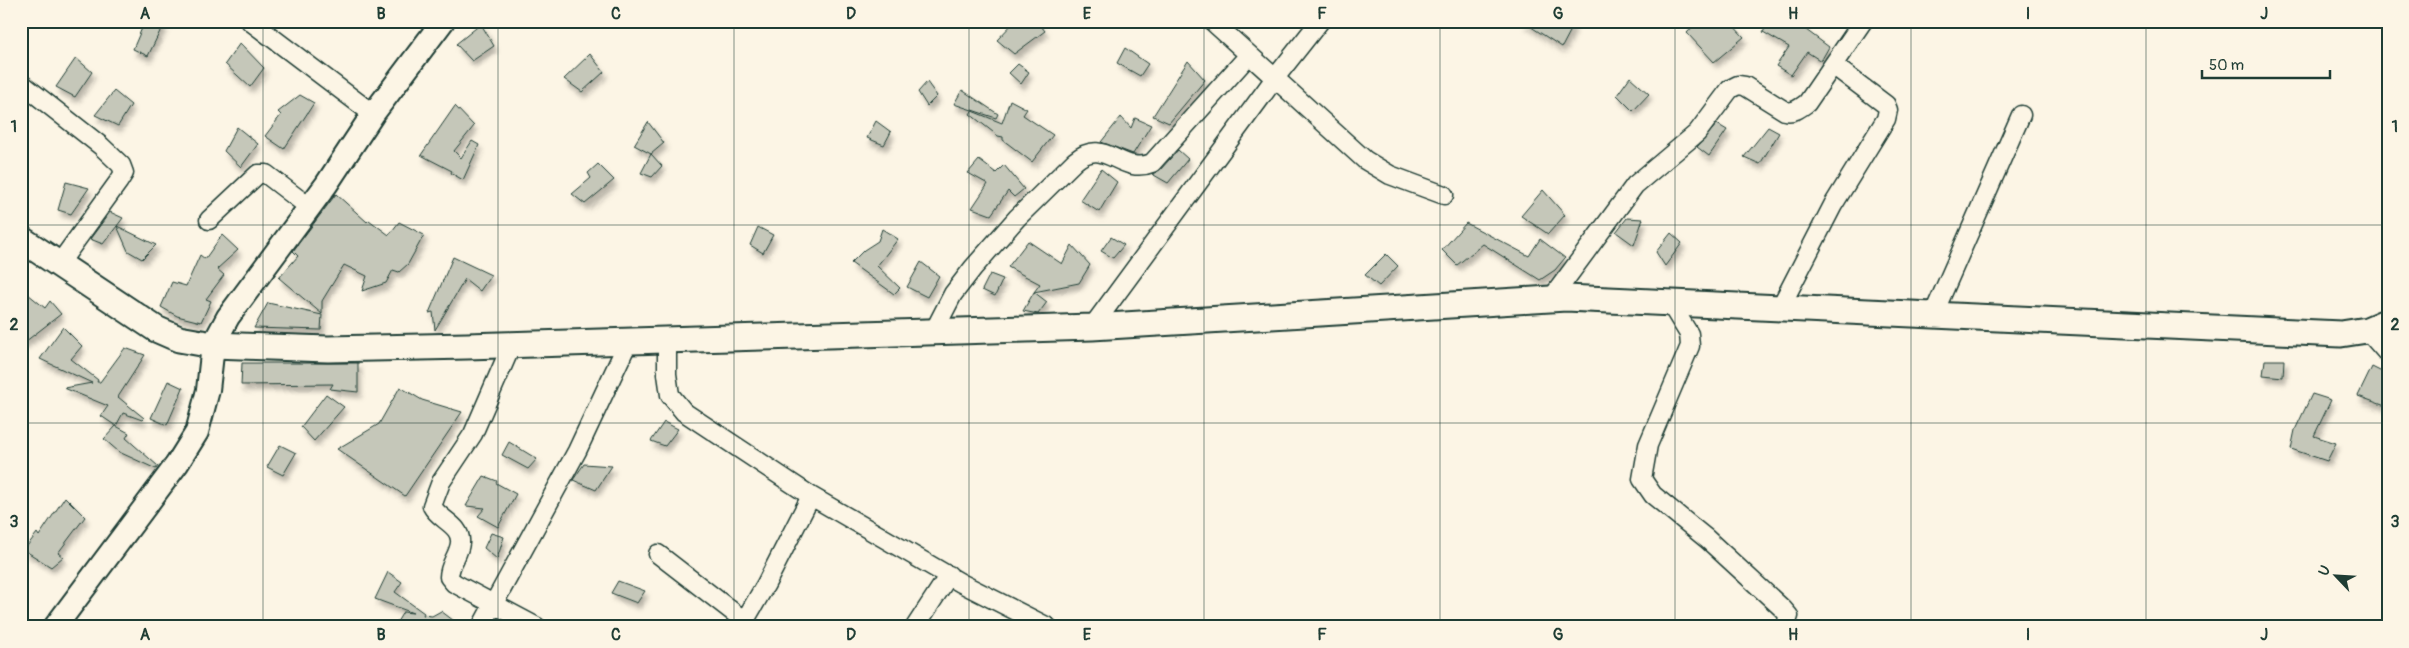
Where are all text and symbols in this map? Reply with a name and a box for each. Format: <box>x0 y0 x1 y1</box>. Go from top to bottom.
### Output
text: A <box>140 4 151 24</box>
text: B <box>376 4 386 24</box>
text: C <box>611 4 621 24</box>
text: D <box>846 4 856 24</box>
text: E <box>1083 4 1092 24</box>
text: F <box>1317 4 1327 24</box>
text: G <box>1553 4 1564 24</box>
text: H <box>1788 4 1798 24</box>
text: I <box>2026 4 2030 24</box>
text: J <box>2260 4 2268 24</box>
scale bar <box>2202 48 2329 80</box>
text: 50 m <box>2209 56 2244 75</box>
text: 1 <box>11 117 17 137</box>
text: 1 <box>2392 117 2398 137</box>
text: 2 <box>10 315 19 335</box>
text: 2 <box>2391 315 2400 335</box>
text: 3 <box>10 512 19 532</box>
text: 3 <box>2391 512 2400 532</box>
north arrow <box>2312 550 2362 600</box>
text: U <box>2315 563 2334 579</box>
text: A <box>140 625 151 645</box>
text: B <box>376 625 386 645</box>
text: C <box>611 625 621 645</box>
text: D <box>846 625 856 645</box>
text: E <box>1083 625 1092 645</box>
text: F <box>1317 625 1327 645</box>
text: G <box>1553 625 1564 645</box>
text: H <box>1788 625 1798 645</box>
text: I <box>2026 625 2030 645</box>
text: J <box>2260 625 2268 645</box>

